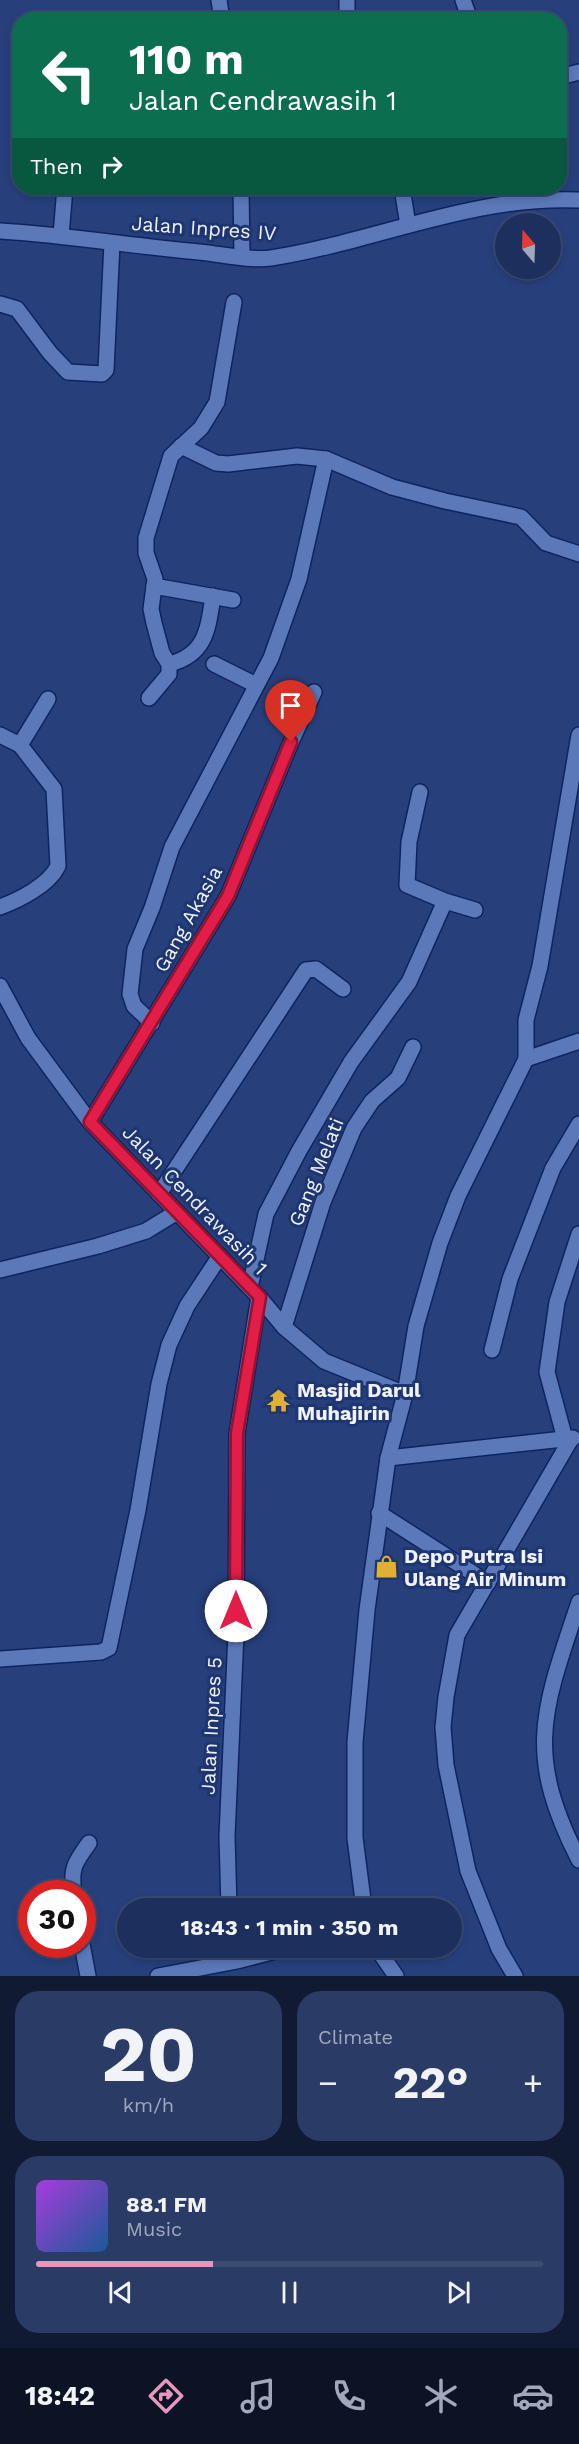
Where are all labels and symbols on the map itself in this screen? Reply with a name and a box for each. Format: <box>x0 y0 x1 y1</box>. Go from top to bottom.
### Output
street label: Jalan Inpres IV <box>131 211 277 245</box>
north arrow <box>495 213 561 279</box>
pin <box>265 680 316 742</box>
street label: Gang Akasia <box>149 862 227 976</box>
street label: Gang Melati <box>283 1114 349 1230</box>
street label: Jalan Cendrawasih 1 <box>117 1120 273 1280</box>
place label: Masjid Darul Muhajirin <box>297 1378 421 1425</box>
temple icon: Masjid Darul Muhajirin <box>266 1388 292 1414</box>
place label: Depo Putra Isi Ulang Air Minum <box>404 1544 566 1591</box>
shop icon: Depo Putra Isi Ulang Air Minum <box>373 1554 399 1580</box>
position arrow <box>204 1579 268 1643</box>
street label: Jalan Inpres 5 <box>195 1656 227 1796</box>
speed limit sign: 30 <box>18 1880 96 1958</box>

